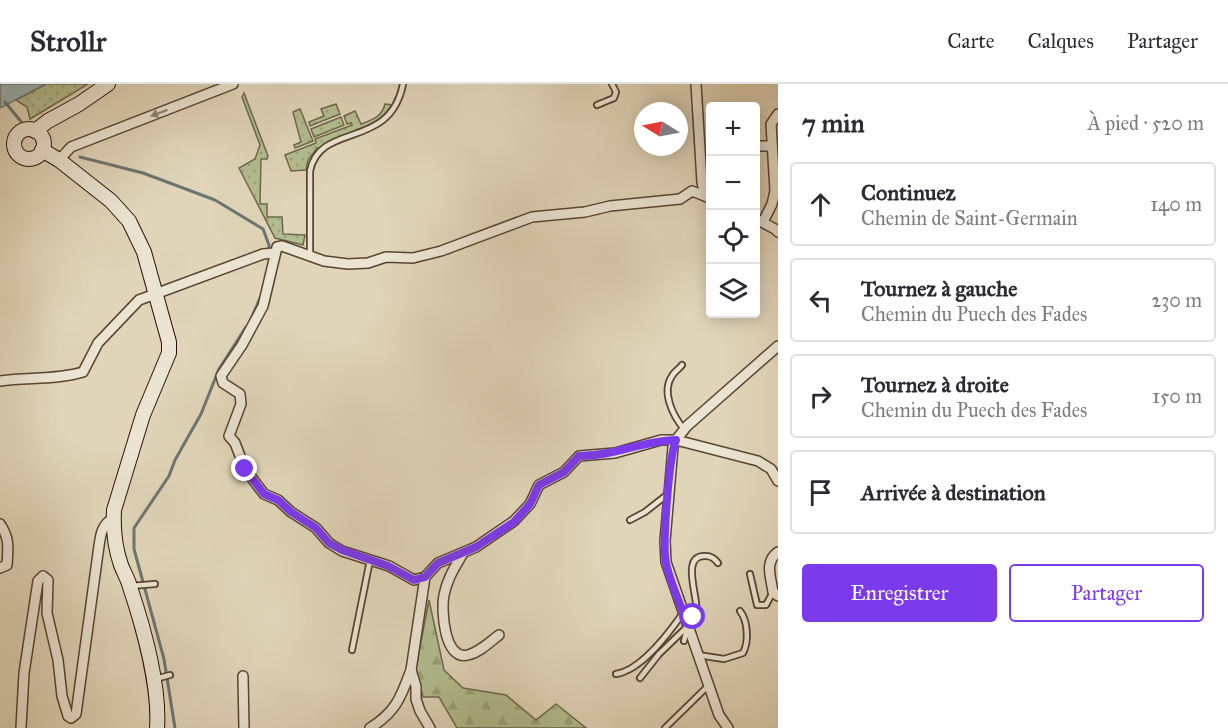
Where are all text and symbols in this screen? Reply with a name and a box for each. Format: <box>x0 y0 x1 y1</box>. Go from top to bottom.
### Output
text: Strollr <box>30 24 106 59</box>
text: Carte <box>947 28 994 54</box>
text: Calques <box>1027 28 1094 54</box>
text: Partager <box>1127 28 1198 54</box>
north arrow <box>634 102 688 156</box>
map controls <box>706 102 760 318</box>
button: + <box>706 102 760 156</box>
text: 7 min <box>802 107 865 139</box>
one-way arrow <box>150 108 168 118</box>
text: À pied · 520 m <box>1088 111 1204 135</box>
button: − <box>706 156 760 210</box>
text: Continuez <box>861 179 956 206</box>
icon: ahead <box>804 188 837 221</box>
text: 140 m <box>1150 192 1202 216</box>
text: Chemin de Saint-Germain <box>861 206 1078 230</box>
button: locate <box>706 210 760 264</box>
button: layers <box>706 264 760 318</box>
text: Tournez à gauche <box>861 275 1017 302</box>
icon: left <box>804 284 837 317</box>
text: 230 m <box>1151 288 1202 312</box>
text: Chemin du Puech des Fades <box>861 302 1087 326</box>
text: Tournez à droite <box>861 371 1009 398</box>
icon: right <box>804 380 837 413</box>
text: 150 m <box>1152 384 1202 408</box>
text: Chemin du Puech des Fades <box>861 398 1087 422</box>
route end <box>231 455 257 481</box>
icon: arrive <box>804 476 837 509</box>
text: Arrivée à destination <box>861 479 1046 506</box>
button: Enregistrer <box>802 564 997 622</box>
button: Partager <box>1009 564 1204 622</box>
route start <box>679 603 705 629</box>

